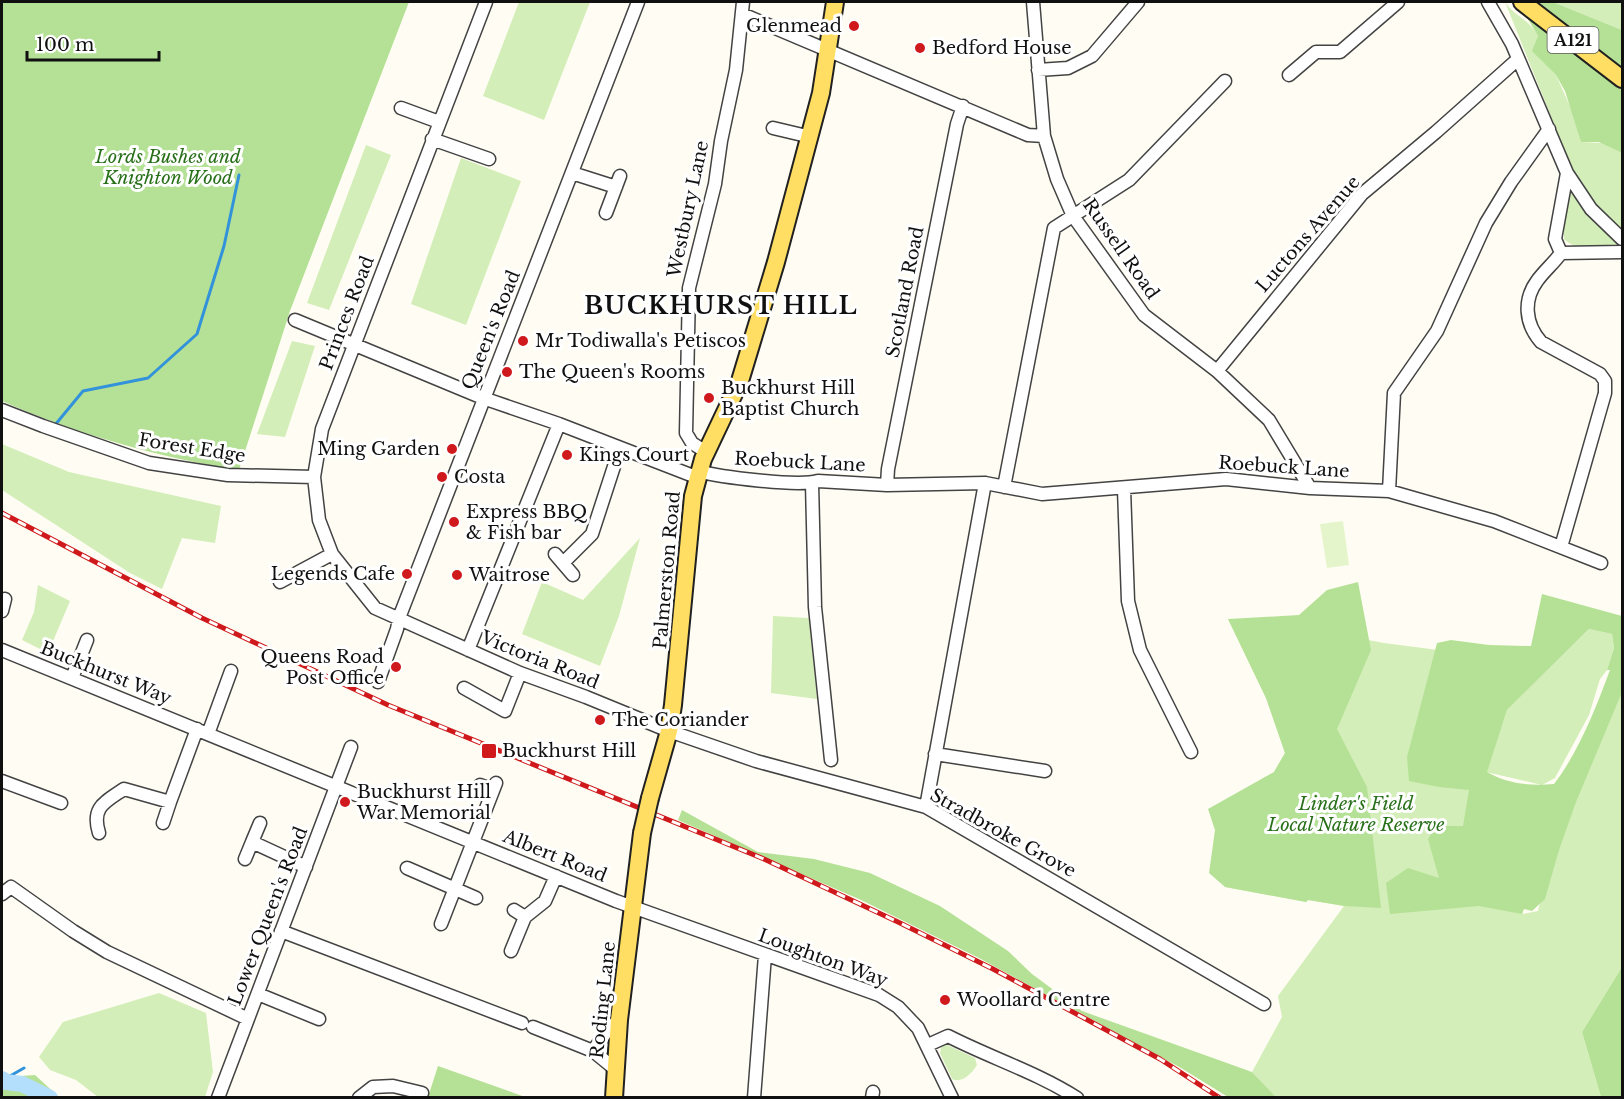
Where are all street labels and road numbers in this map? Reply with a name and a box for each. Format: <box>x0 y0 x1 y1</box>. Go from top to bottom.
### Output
road number: A121 <box>1548 27 1598 53</box>
street label: Westbury Lane <box>663 139 713 280</box>
street label: Luctons Avenue <box>1251 171 1365 297</box>
street label: Russell Road <box>1078 194 1164 304</box>
street label: Scotland Road <box>881 224 929 360</box>
street label: Princes Road <box>315 253 379 373</box>
street label: Queen's Road <box>457 267 525 393</box>
street label: Forest Edge <box>137 429 247 467</box>
street label: Roebuck Lane <box>734 448 866 476</box>
street label: Roebuck Lane <box>1218 451 1350 483</box>
street label: Palmerston Road <box>649 490 685 650</box>
street label: Victoria Road <box>477 626 602 694</box>
street label: Buckhurst Way <box>37 637 175 710</box>
street label: Stradbroke Grove <box>926 784 1080 882</box>
street label: Lower Queen's Road <box>224 823 312 1009</box>
street label: Albert Road <box>499 825 610 887</box>
street label: Loughton Way <box>755 924 891 992</box>
street label: Roding Lane <box>586 940 620 1060</box>

